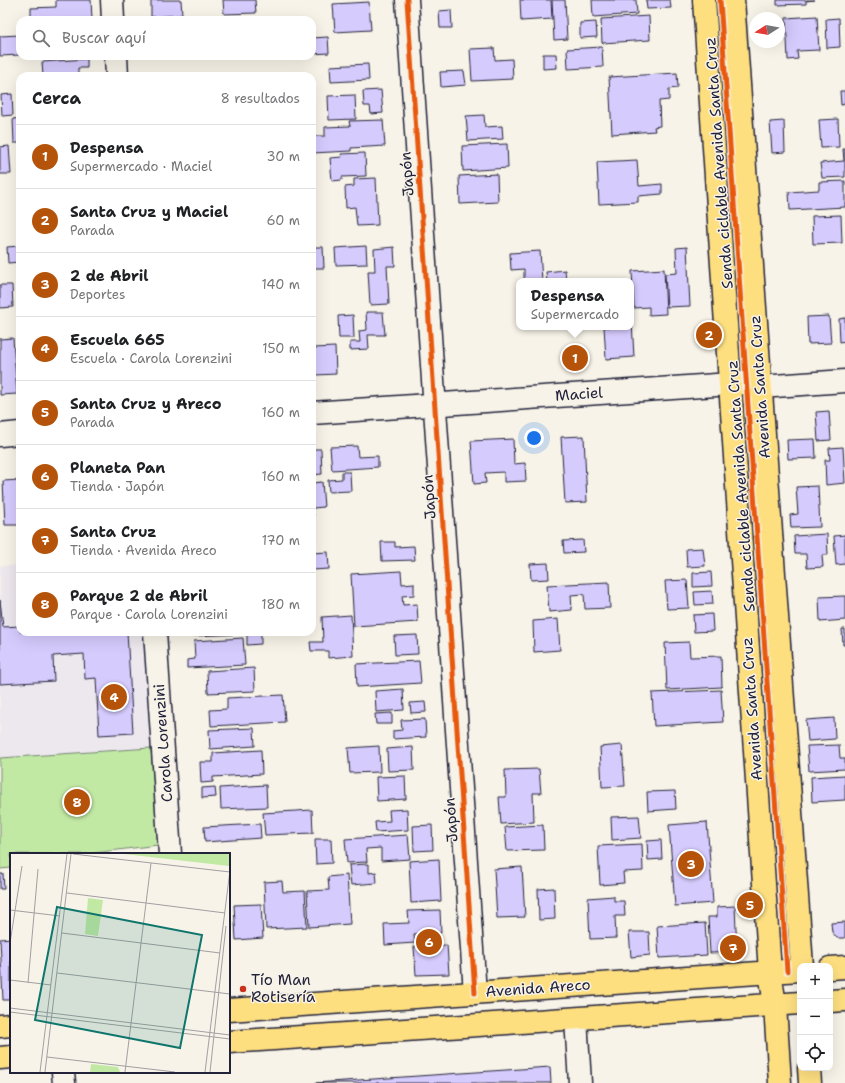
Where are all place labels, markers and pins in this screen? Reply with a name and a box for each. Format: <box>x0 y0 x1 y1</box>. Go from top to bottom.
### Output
pin: 2 <box>696 320 722 350</box>
pin: 1 <box>562 343 588 373</box>
pin: 4 <box>101 682 127 712</box>
pin: 8 <box>64 787 90 817</box>
pin: 3 <box>678 849 704 879</box>
pin: 5 <box>737 890 763 920</box>
pin: 6 <box>416 927 442 957</box>
pin: 7 <box>720 933 746 963</box>
place label: Tío Man Rotisería <box>251 970 316 1007</box>
marker: Tío Man Rotisería <box>238 984 248 994</box>

